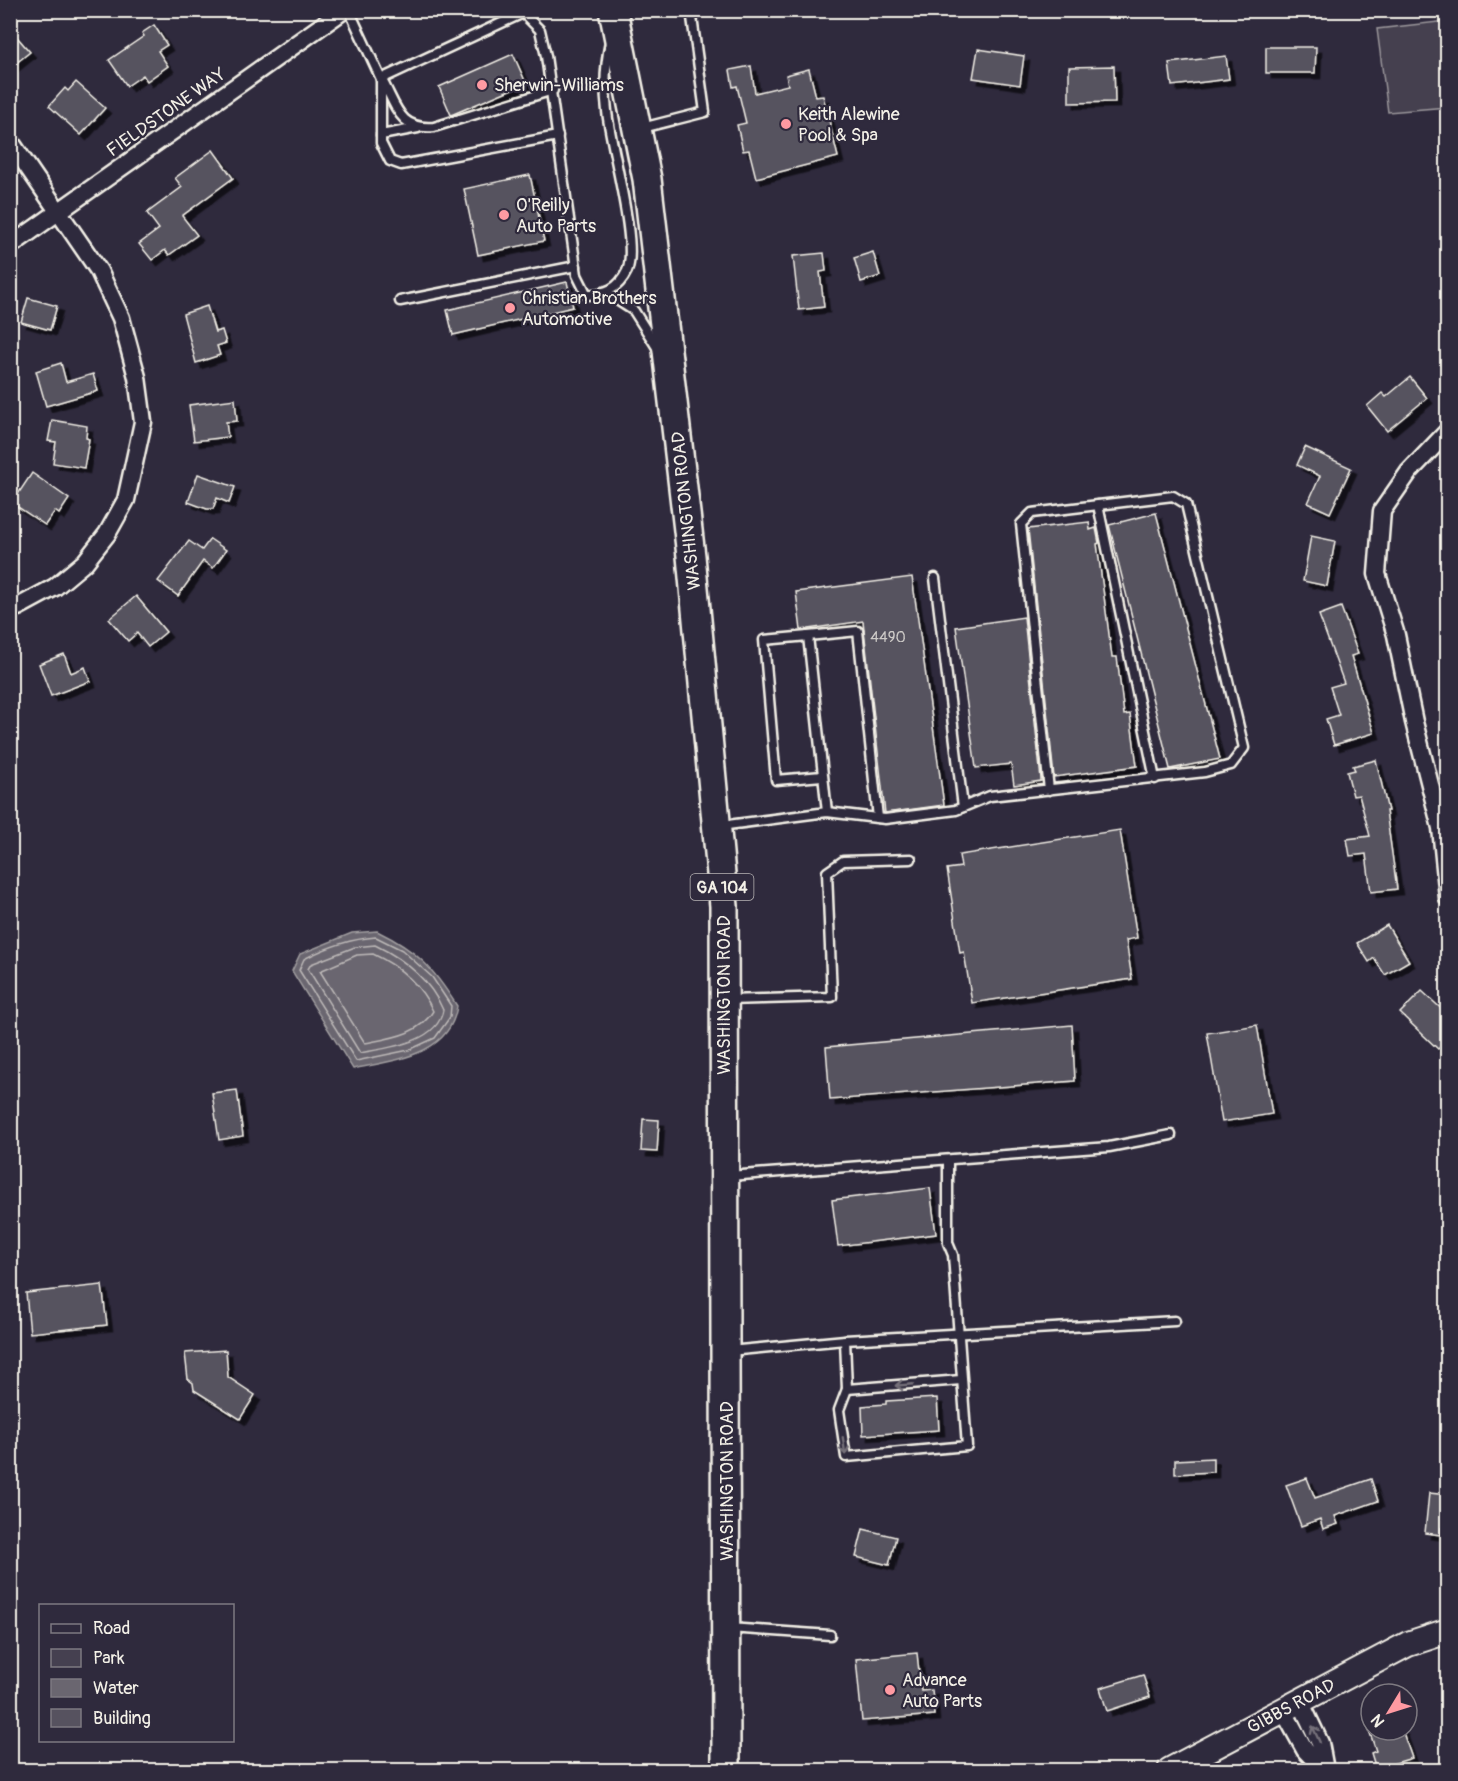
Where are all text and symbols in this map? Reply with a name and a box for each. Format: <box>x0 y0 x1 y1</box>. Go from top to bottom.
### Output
street label: FIELDSTONE WAY <box>102 62 231 162</box>
place label: Sherwin-Williams <box>494 74 624 97</box>
marker: Sherwin-Williams <box>475 78 489 92</box>
place label: Keith Alewine Pool & Spa <box>798 103 900 147</box>
marker: Keith Alewine Pool & Spa <box>779 117 793 131</box>
place label: O'Reilly Auto Parts <box>516 194 596 238</box>
marker: O'Reilly Auto Parts <box>497 208 511 222</box>
place label: Christian Brothers Automotive <box>522 287 657 331</box>
marker: Christian Brothers Automotive <box>503 301 517 315</box>
street label: WASHINGTON ROAD <box>667 431 706 591</box>
house number: 4490 <box>870 628 906 647</box>
road number: GA 104 <box>690 874 754 900</box>
street label: WASHINGTON ROAD <box>713 915 736 1075</box>
one-way arrow <box>895 1380 915 1391</box>
street label: WASHINGTON ROAD <box>716 1401 739 1561</box>
one-way arrow <box>839 1436 850 1455</box>
legend <box>39 1604 234 1742</box>
text: Road <box>93 1617 130 1640</box>
text: Park <box>93 1647 125 1670</box>
place label: Advance Auto Parts <box>902 1669 982 1713</box>
street label: GIBBS ROAD <box>1243 1674 1339 1739</box>
text: Water <box>93 1677 139 1700</box>
north arrow <box>1359 1682 1419 1742</box>
marker: Advance Auto Parts <box>883 1683 897 1697</box>
text: Building <box>93 1707 151 1730</box>
text: N <box>1367 1710 1389 1731</box>
one-way arrow <box>1310 1726 1321 1744</box>

